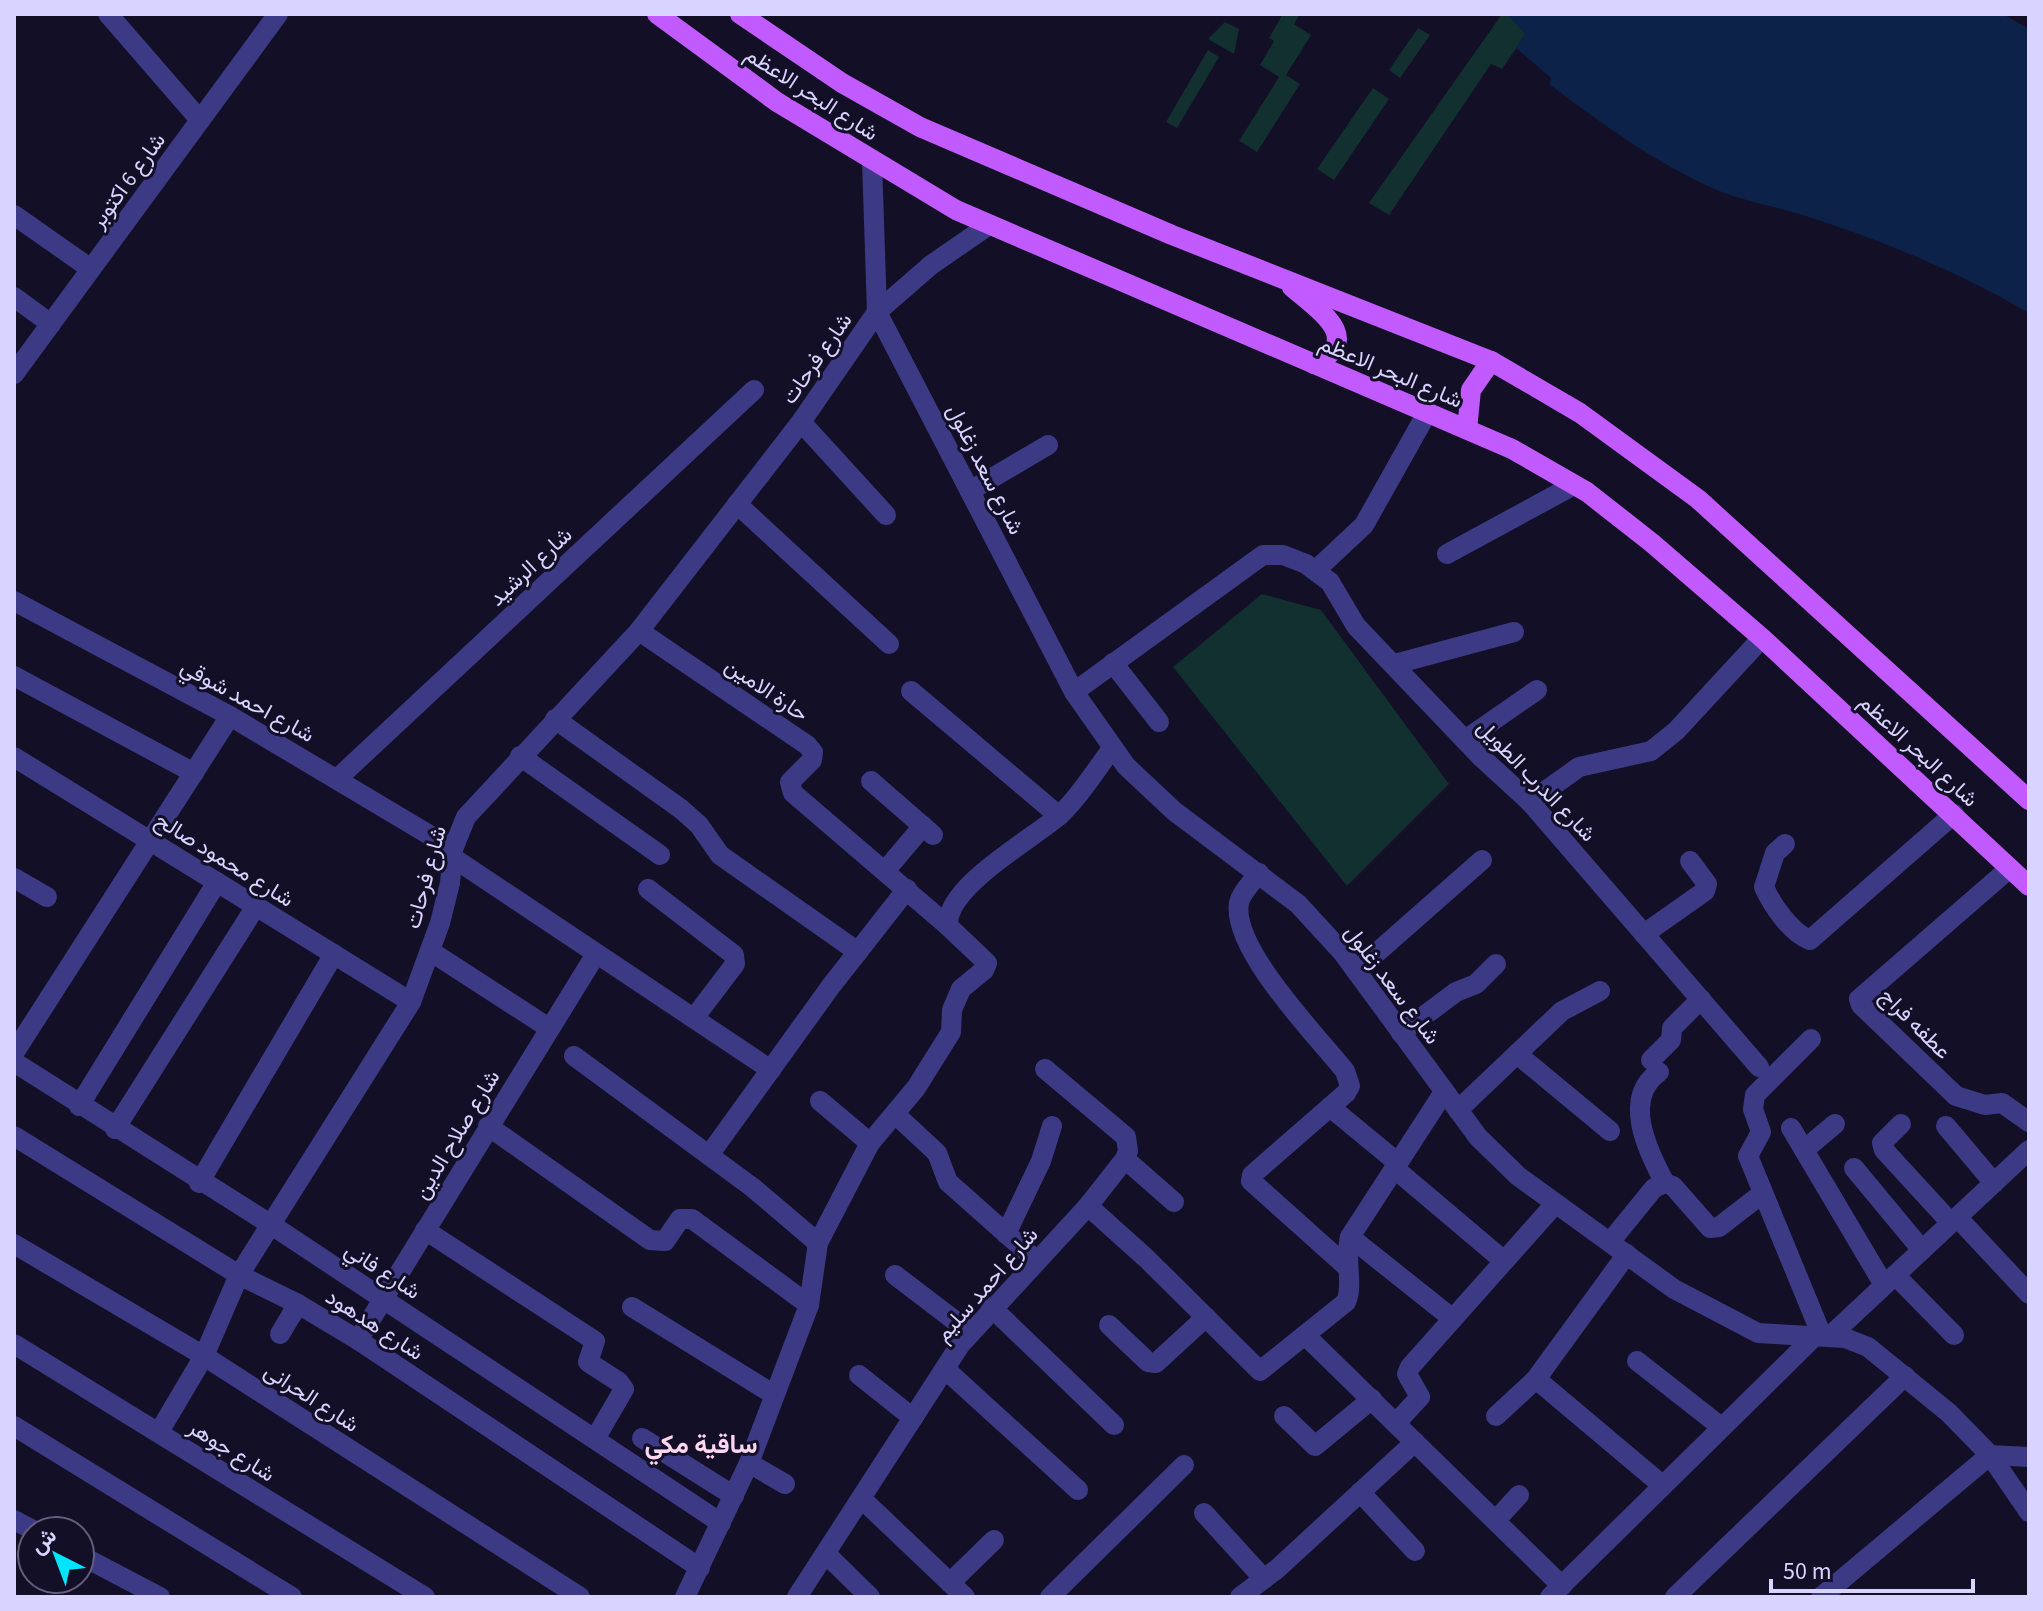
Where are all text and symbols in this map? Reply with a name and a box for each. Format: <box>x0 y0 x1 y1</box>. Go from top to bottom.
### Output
street label: شارع البحر الاعظم <box>738 39 885 149</box>
street label: شارع 6 اكتوبر <box>81 126 174 236</box>
street label: شارع فرحات <box>774 306 860 411</box>
street label: شارع البحر الاعظم <box>1314 327 1468 417</box>
street label: شارع سعد زغلول <box>938 399 1032 540</box>
street label: شارع الرشيد <box>482 520 580 614</box>
street label: حارة الامين <box>718 650 815 730</box>
street label: شارع احمد شوقي <box>174 651 320 753</box>
street label: شارع البحر الاعظم <box>1851 687 1985 815</box>
street label: شارع الدرب الطويل <box>1469 712 1603 849</box>
street label: شارع محمود صالح <box>149 804 300 915</box>
street label: شارع فرحات <box>397 822 455 932</box>
street label: شارع سعد زغلول <box>1336 918 1448 1051</box>
street label: عطفه فراج <box>1872 981 1958 1067</box>
street label: شارع صلاح الدين <box>406 1064 508 1205</box>
street label: شارع احمد سليم <box>928 1220 1046 1349</box>
street label: شارع فاني <box>337 1234 427 1309</box>
street label: شارع هدهود <box>319 1281 430 1369</box>
street label: شارع الحرانى <box>258 1355 365 1441</box>
street label: شارع جوهر <box>181 1411 281 1490</box>
district label: ساقية مكي <box>644 1426 758 1466</box>
north arrow <box>16 1515 96 1595</box>
text: ش <box>23 1520 64 1562</box>
scale bar <box>1771 1543 1973 1593</box>
text: 50 m <box>1783 1554 1832 1589</box>

